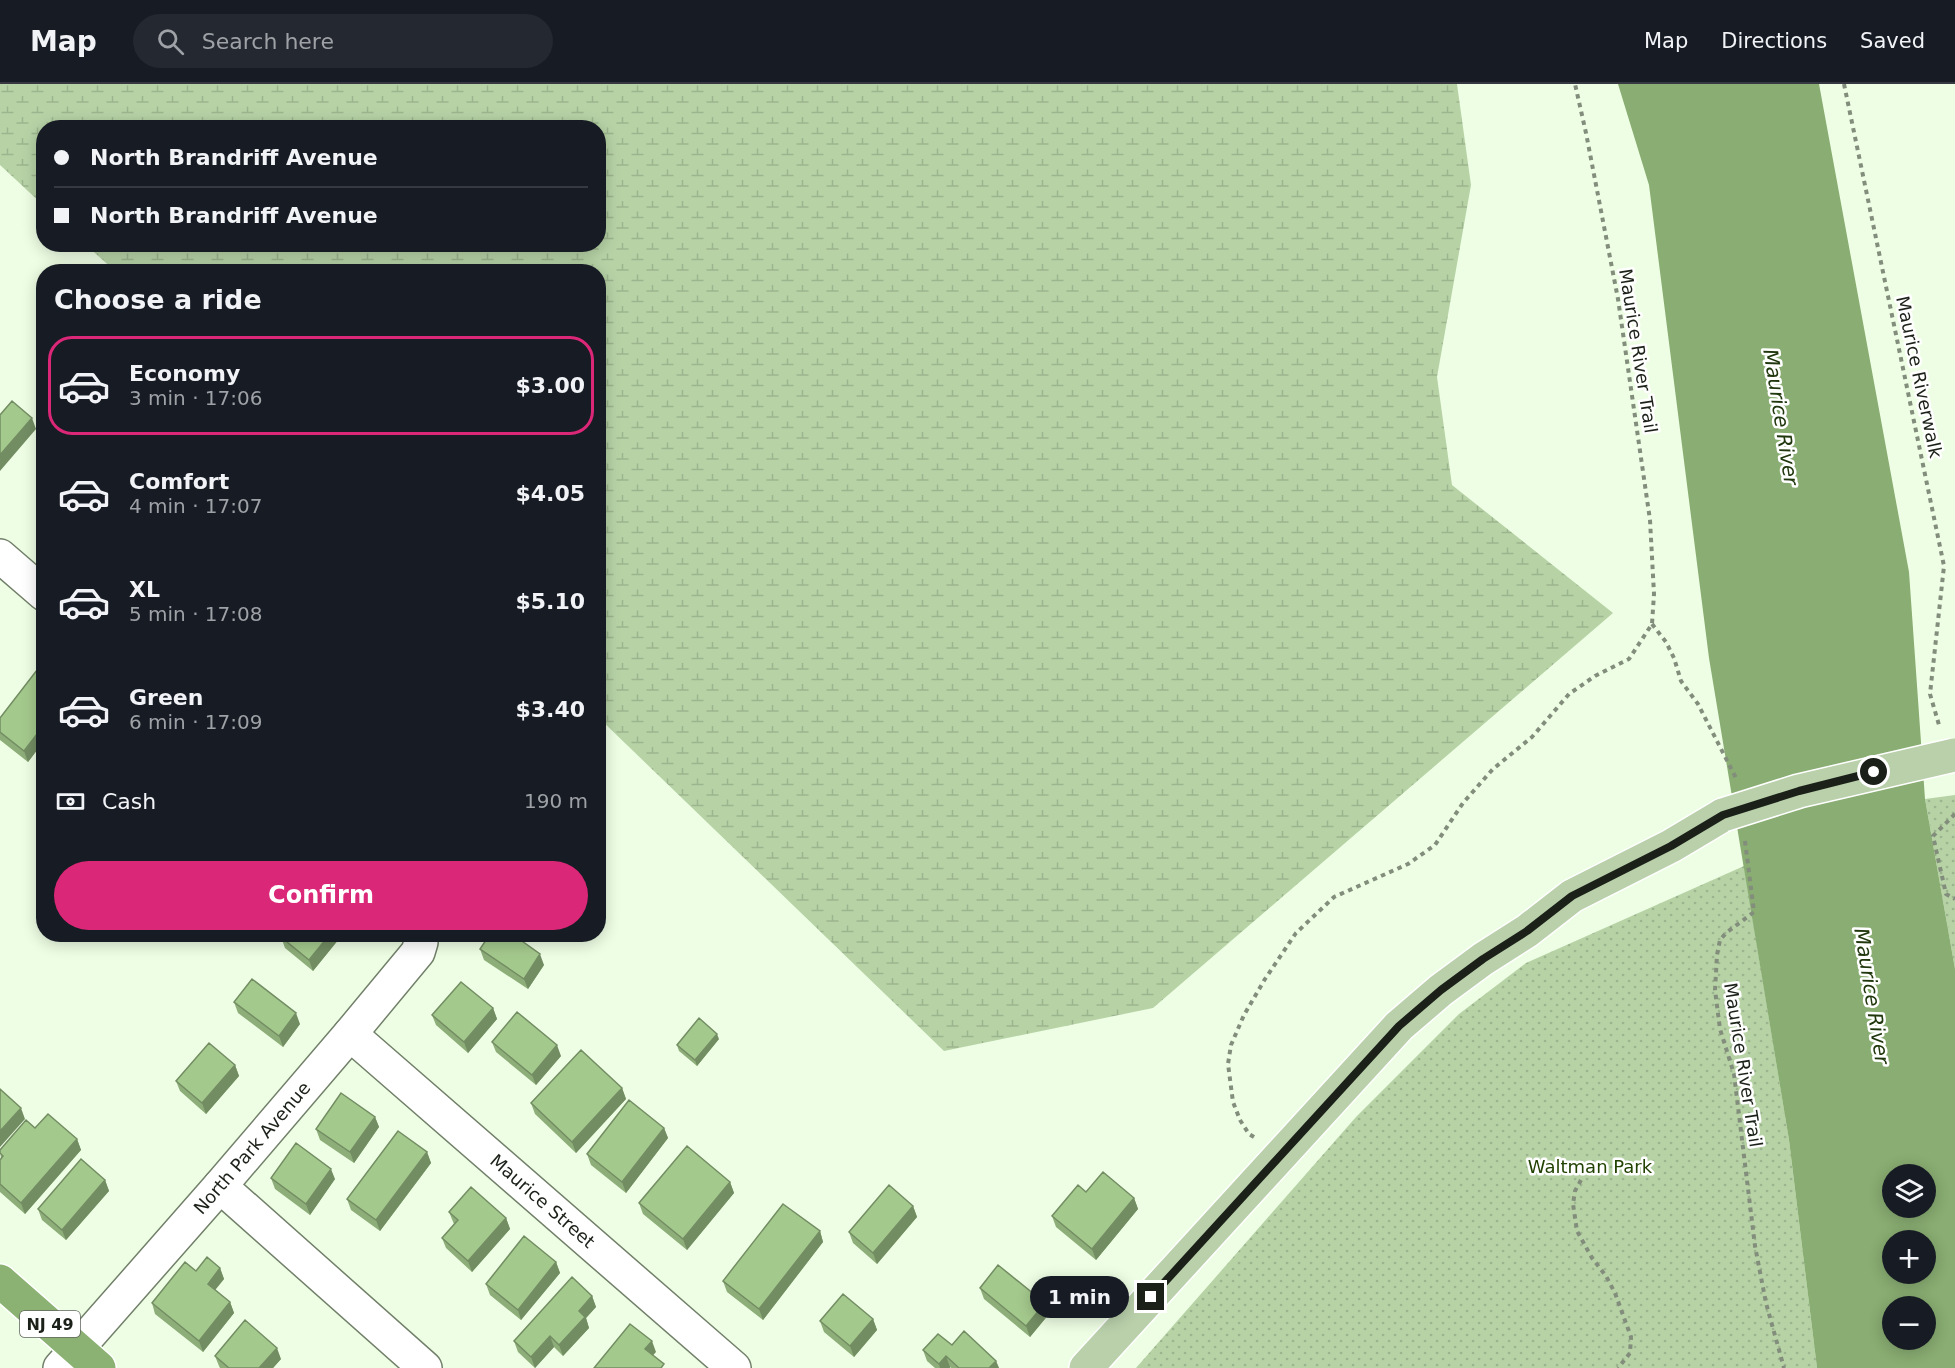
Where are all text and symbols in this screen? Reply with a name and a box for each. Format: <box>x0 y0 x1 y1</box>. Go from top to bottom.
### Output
search box <box>133 14 553 68</box>
text: Map <box>30 25 97 58</box>
icon: search <box>154 25 187 58</box>
text: Search here <box>202 29 334 54</box>
text: Map <box>1644 29 1688 53</box>
text: Directions <box>1721 29 1827 53</box>
text: Saved <box>1860 29 1925 53</box>
text: North Brandriff Avenue <box>90 145 378 170</box>
text: North Brandriff Avenue <box>90 203 378 228</box>
street label: Maurice River Trail <box>1615 267 1662 435</box>
text: Choose a ride <box>54 284 262 315</box>
street label: Maurice Riverwalk <box>1892 294 1947 460</box>
water label: Maurice River <box>1758 347 1804 489</box>
icon: car <box>57 359 111 413</box>
text: Economy <box>129 361 240 386</box>
text: $3.00 <box>515 373 585 398</box>
text: 3 min · 17:06 <box>129 386 263 410</box>
icon: car <box>57 467 111 521</box>
text: Comfort <box>129 469 229 494</box>
text: $4.05 <box>515 481 585 506</box>
text: 4 min · 17:07 <box>129 494 263 518</box>
icon: car <box>57 575 111 629</box>
text: XL <box>129 577 160 602</box>
text: $5.10 <box>515 589 585 614</box>
text: 5 min · 17:08 <box>129 602 263 626</box>
icon: car <box>57 683 111 737</box>
text: Green <box>129 685 203 710</box>
text: $3.40 <box>515 697 585 722</box>
text: 6 min · 17:09 <box>129 710 263 734</box>
route start <box>1860 758 1887 785</box>
icon: cash <box>54 785 87 818</box>
text: Cash <box>102 789 156 814</box>
text: 190 m <box>524 789 588 813</box>
button: Confirm <box>54 861 588 930</box>
water label: Maurice River <box>1849 926 1895 1068</box>
street label: Maurice River Trail <box>1720 981 1767 1149</box>
street label: North Park Avenue <box>189 1077 314 1218</box>
street label: Maurice Street <box>486 1150 599 1252</box>
park label: Waltman Park <box>1528 1156 1653 1177</box>
map controls <box>1882 1164 1936 1350</box>
button: layers <box>1882 1164 1936 1218</box>
button: + <box>1882 1230 1936 1284</box>
callout: 1 min <box>1031 1276 1130 1318</box>
route end <box>1137 1283 1164 1310</box>
text: 1 min <box>1048 1285 1111 1309</box>
button: − <box>1882 1296 1936 1350</box>
road number: NJ 49 <box>20 1311 80 1337</box>

